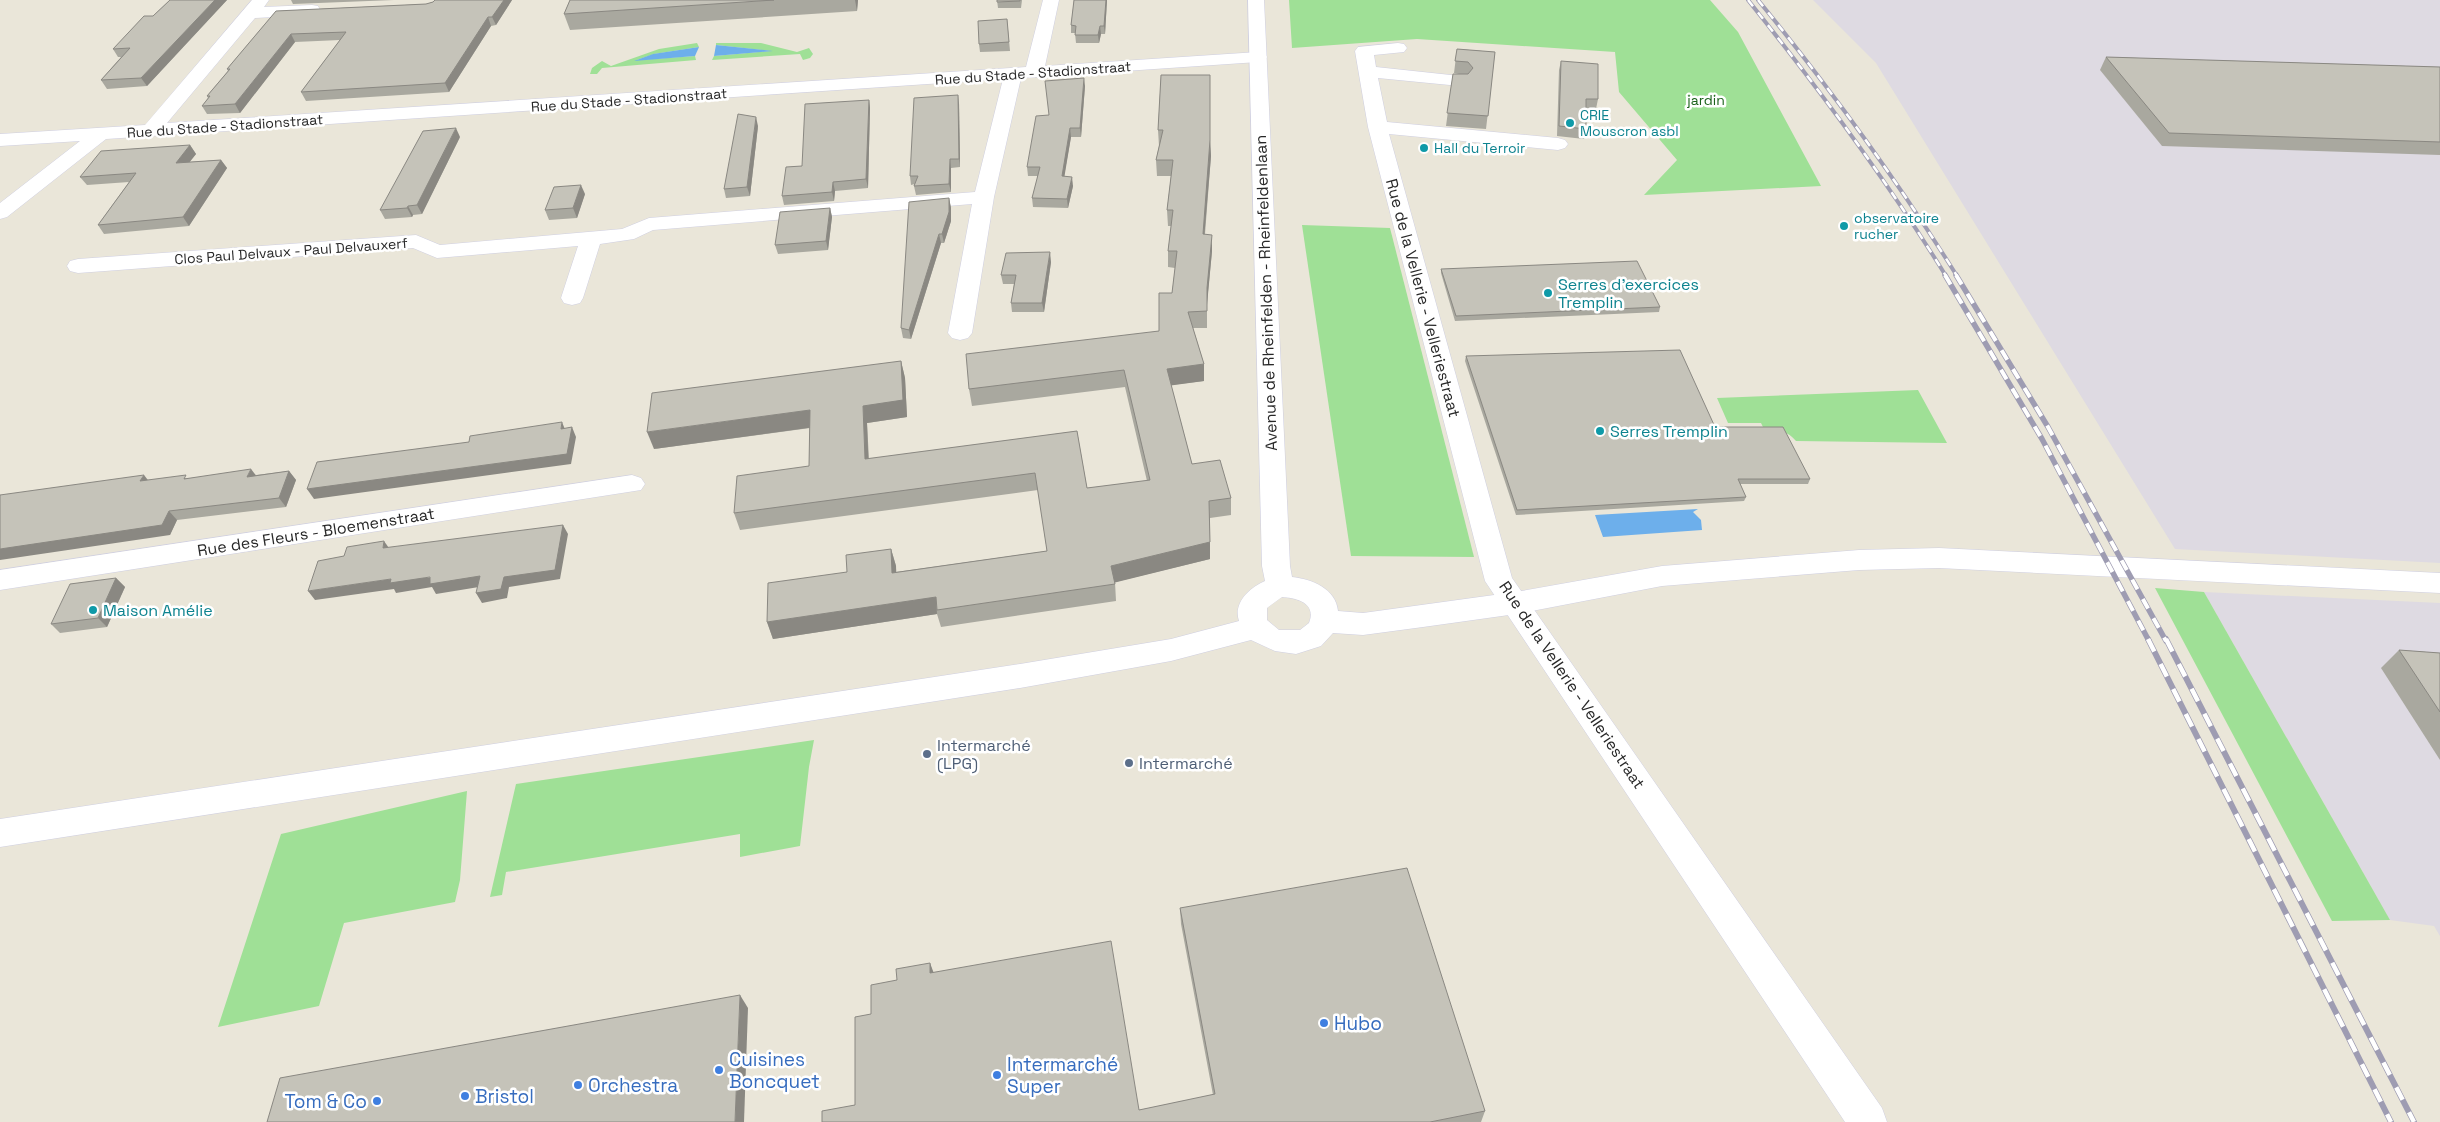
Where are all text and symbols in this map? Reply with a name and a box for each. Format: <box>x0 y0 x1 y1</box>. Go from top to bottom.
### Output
street label: Rue du Stade - Stadionstraat <box>934 57 1132 89</box>
street label: Rue du Stade - Stadionstraat <box>530 84 728 116</box>
park label: jardin <box>1686 91 1725 109</box>
place label: CRIE Mouscron asbl <box>1580 106 1679 140</box>
street label: Rue du Stade - Stadionstraat <box>126 110 324 142</box>
marker: CRIE Mouscron asbl <box>1564 117 1576 129</box>
street label: Avenue de Rheinfelden - Rheinfeldenlaan <box>1250 135 1282 451</box>
place label: Hall du Terroir <box>1434 139 1525 157</box>
marker: Hall du Terroir <box>1418 142 1430 154</box>
street label: Rue de la Vellerie - Velleriestraat <box>1381 176 1465 420</box>
place label: observatoire rucher <box>1854 209 1939 243</box>
marker: observatoire rucher <box>1838 220 1850 232</box>
street label: Clos Paul Delvaux - Paul Delvauxerf <box>174 234 408 268</box>
place label: Serres d'exercices Tremplin <box>1558 274 1699 313</box>
marker: Serres d'exercices Tremplin <box>1542 287 1554 299</box>
place label: Serres Tremplin <box>1610 421 1728 442</box>
marker: Serres Tremplin <box>1594 425 1606 437</box>
street label: Rue des Fleurs - Bloemenstraat <box>196 503 436 561</box>
street label: Rue de la Vellerie - Velleriestraat <box>1494 577 1650 793</box>
place label: Maison Amélie <box>103 600 213 621</box>
marker: Maison Amélie <box>87 604 99 616</box>
place label: Intermarché (LPG) <box>937 735 1031 774</box>
marker: Intermarché (LPG) <box>921 748 933 760</box>
place label: Intermarché <box>1139 753 1233 774</box>
marker: Intermarché <box>1123 757 1135 769</box>
place label: Hubo <box>1334 1011 1382 1036</box>
marker: Hubo <box>1318 1017 1330 1029</box>
place label: Cuisines Boncquet <box>729 1047 820 1094</box>
place label: Intermarché Super <box>1007 1052 1118 1099</box>
marker: Cuisines Boncquet <box>713 1064 725 1076</box>
marker: Intermarché Super <box>991 1069 1003 1081</box>
place label: Orchestra <box>588 1073 678 1098</box>
marker: Orchestra <box>572 1079 584 1091</box>
place label: Bristol <box>475 1084 534 1109</box>
place label: Tom & Co <box>284 1089 367 1114</box>
marker: Bristol <box>459 1090 471 1102</box>
marker: Tom & Co <box>371 1095 383 1107</box>

